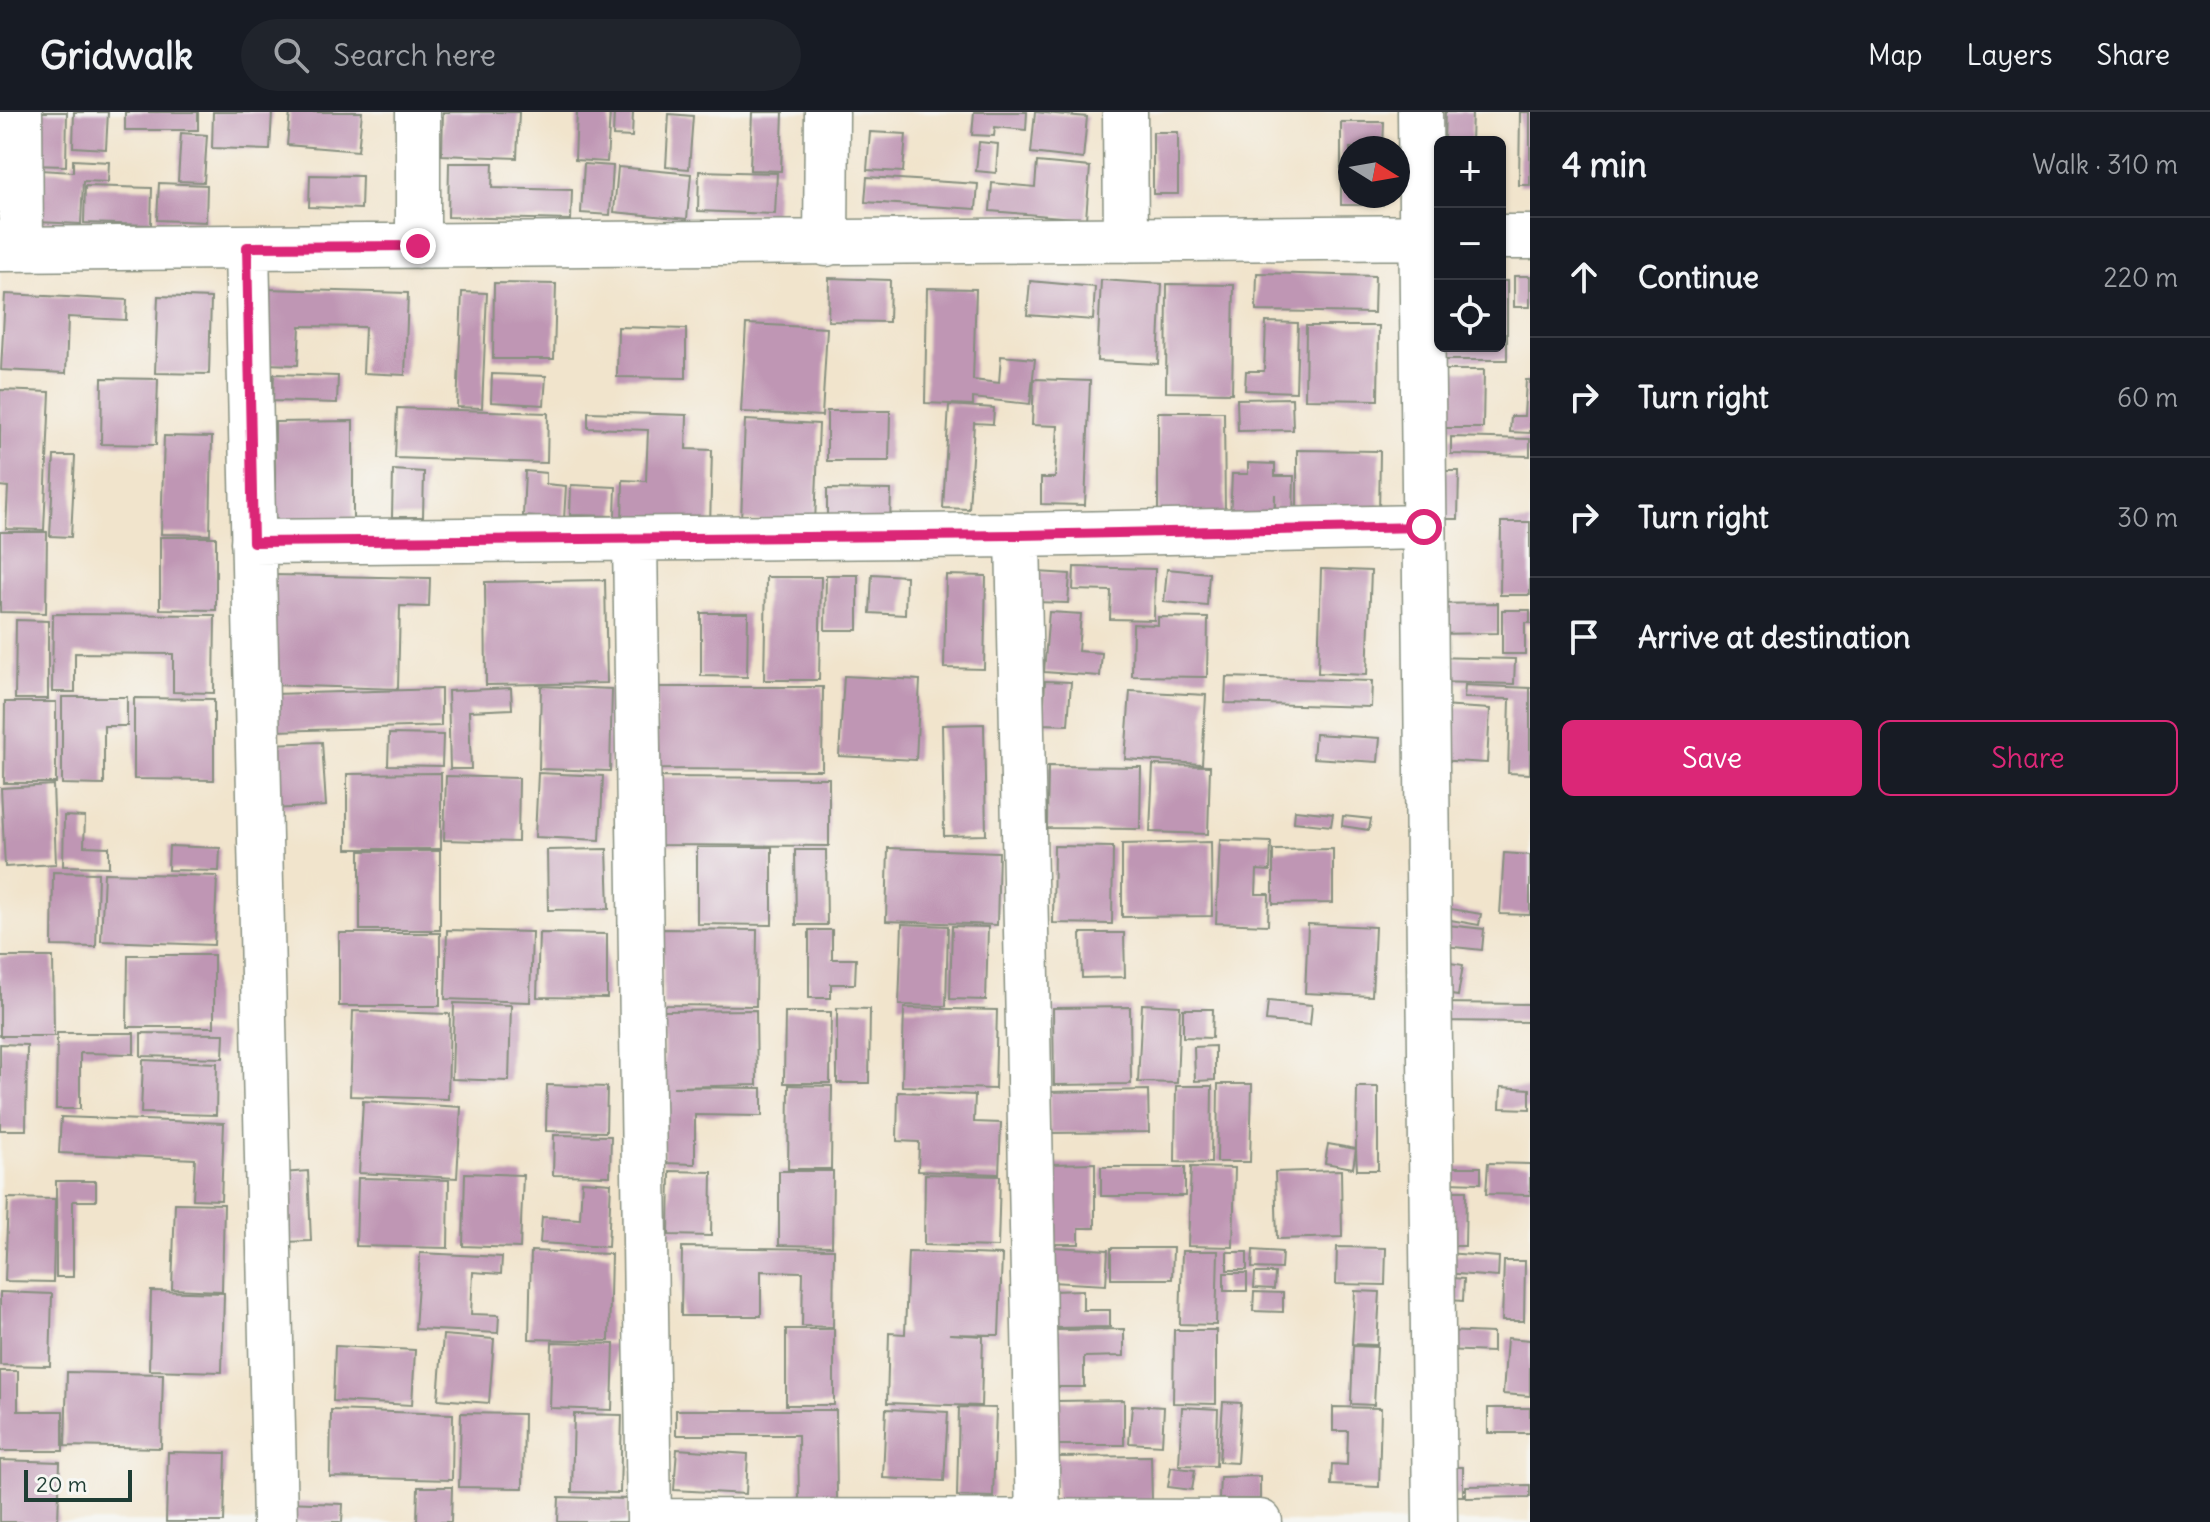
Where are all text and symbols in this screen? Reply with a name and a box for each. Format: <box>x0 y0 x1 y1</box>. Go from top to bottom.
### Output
search box <box>241 19 801 91</box>
text: Gridwalk <box>40 32 193 79</box>
icon: search <box>269 33 313 77</box>
text: Search here <box>333 36 496 74</box>
text: Map <box>1868 37 1923 73</box>
text: Layers <box>1967 37 2053 73</box>
text: Share <box>2097 37 2170 73</box>
north arrow <box>1338 136 1410 208</box>
map controls <box>1434 136 1506 352</box>
button: + <box>1434 136 1506 208</box>
text: 4 min <box>1562 143 1647 186</box>
text: Walk · 310 m <box>2032 148 2178 181</box>
button: − <box>1434 208 1506 280</box>
route end <box>400 228 436 264</box>
icon: ahead <box>1562 255 1606 299</box>
text: Continue <box>1638 258 1759 296</box>
text: 220 m <box>2103 261 2178 294</box>
button: locate <box>1434 280 1506 352</box>
icon: right <box>1562 375 1606 419</box>
text: Turn right <box>1638 378 1769 416</box>
text: 60 m <box>2117 381 2178 414</box>
icon: right <box>1562 495 1606 539</box>
text: Turn right <box>1638 498 1769 536</box>
text: 30 m <box>2117 501 2178 534</box>
route start <box>1406 509 1442 545</box>
icon: arrive <box>1562 615 1606 659</box>
text: Arrive at destination <box>1638 618 1910 656</box>
button: Save <box>1562 720 1862 796</box>
button: Share <box>1878 720 2178 796</box>
scale bar <box>24 1466 132 1502</box>
text: 20 m <box>36 1470 87 1498</box>

